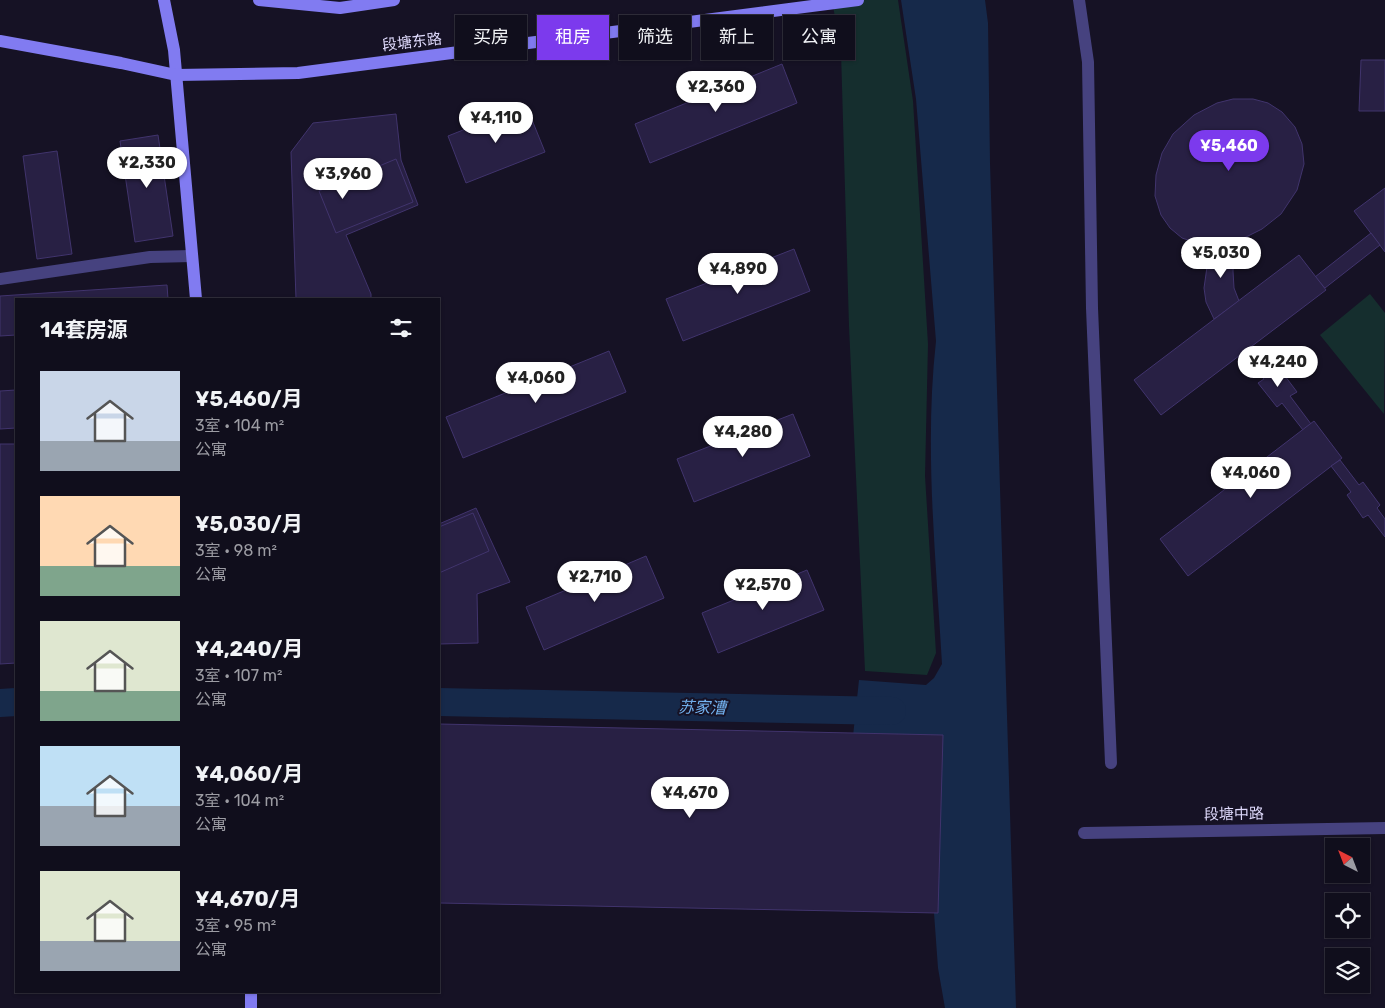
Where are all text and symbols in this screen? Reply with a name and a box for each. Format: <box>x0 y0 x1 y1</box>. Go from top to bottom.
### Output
chip: 买房 <box>455 15 527 60</box>
chip: 租房 <box>537 15 609 60</box>
chip: 筛选 <box>619 15 691 60</box>
chip: 新上 <box>701 15 773 60</box>
chip: 公寓 <box>783 15 855 60</box>
street label: 段塘东路 <box>381 29 443 55</box>
pin: ¥2,360 <box>675 70 757 113</box>
text: ¥2,360 <box>687 77 745 96</box>
pin: ¥4,110 <box>455 102 537 144</box>
text: ¥4,110 <box>470 108 522 127</box>
pin: ¥5,460 <box>1188 130 1270 172</box>
text: ¥5,460 <box>1200 136 1258 155</box>
pin: ¥2,330 <box>106 146 188 189</box>
text: ¥2,330 <box>118 153 176 172</box>
pin: ¥3,960 <box>302 158 384 200</box>
text: ¥3,960 <box>315 164 371 183</box>
pin: ¥5,030 <box>1180 236 1262 279</box>
text: ¥5,030 <box>1192 243 1250 262</box>
pin: ¥4,890 <box>697 252 779 295</box>
text: ¥4,890 <box>709 259 767 278</box>
icon: filters <box>387 314 415 342</box>
text: 14套房源 <box>40 317 128 342</box>
pin: ¥4,240 <box>1237 346 1319 388</box>
text: ¥4,240 <box>1249 352 1307 371</box>
pin: ¥4,060 <box>495 362 577 404</box>
text: ¥4,060 <box>507 368 565 387</box>
text: ¥5,460/月 <box>195 386 303 411</box>
icon: home <box>80 391 140 451</box>
text: 3室 · 104 m² <box>195 416 284 435</box>
pin: ¥4,280 <box>702 416 784 458</box>
text: ¥4,280 <box>714 422 772 441</box>
text: 公寓 <box>195 440 227 459</box>
pin: ¥4,060 <box>1210 456 1292 499</box>
text: ¥4,060 <box>1222 463 1280 482</box>
text: ¥5,030/月 <box>195 511 303 536</box>
icon: home <box>80 516 140 576</box>
text: 3室 · 98 m² <box>195 541 277 560</box>
pin: ¥2,710 <box>554 560 636 603</box>
text: 公寓 <box>195 565 227 584</box>
text: ¥2,710 <box>568 567 622 586</box>
pin: ¥2,570 <box>722 568 804 611</box>
text: ¥2,570 <box>735 575 791 594</box>
text: ¥4,240/月 <box>195 636 303 661</box>
icon: home <box>80 641 140 701</box>
text: 3室 · 107 m² <box>195 666 283 685</box>
text: 公寓 <box>195 690 227 709</box>
water label: 苏家漕 <box>678 698 729 717</box>
text: ¥4,060/月 <box>195 761 303 786</box>
icon: home <box>80 766 140 826</box>
pin: ¥4,670 <box>649 776 731 819</box>
text: ¥4,670 <box>662 783 718 802</box>
text: 3室 · 104 m² <box>195 791 284 810</box>
street label: 段塘中路 <box>1204 804 1264 824</box>
text: 公寓 <box>195 815 227 834</box>
north arrow <box>1325 838 1370 882</box>
map controls <box>1325 838 1370 993</box>
text: ¥4,670/月 <box>195 886 300 911</box>
icon: home <box>80 891 140 951</box>
button: locate <box>1325 893 1370 938</box>
text: 3室 · 95 m² <box>195 916 276 935</box>
text: 公寓 <box>195 940 227 959</box>
button: layers <box>1325 948 1370 993</box>

